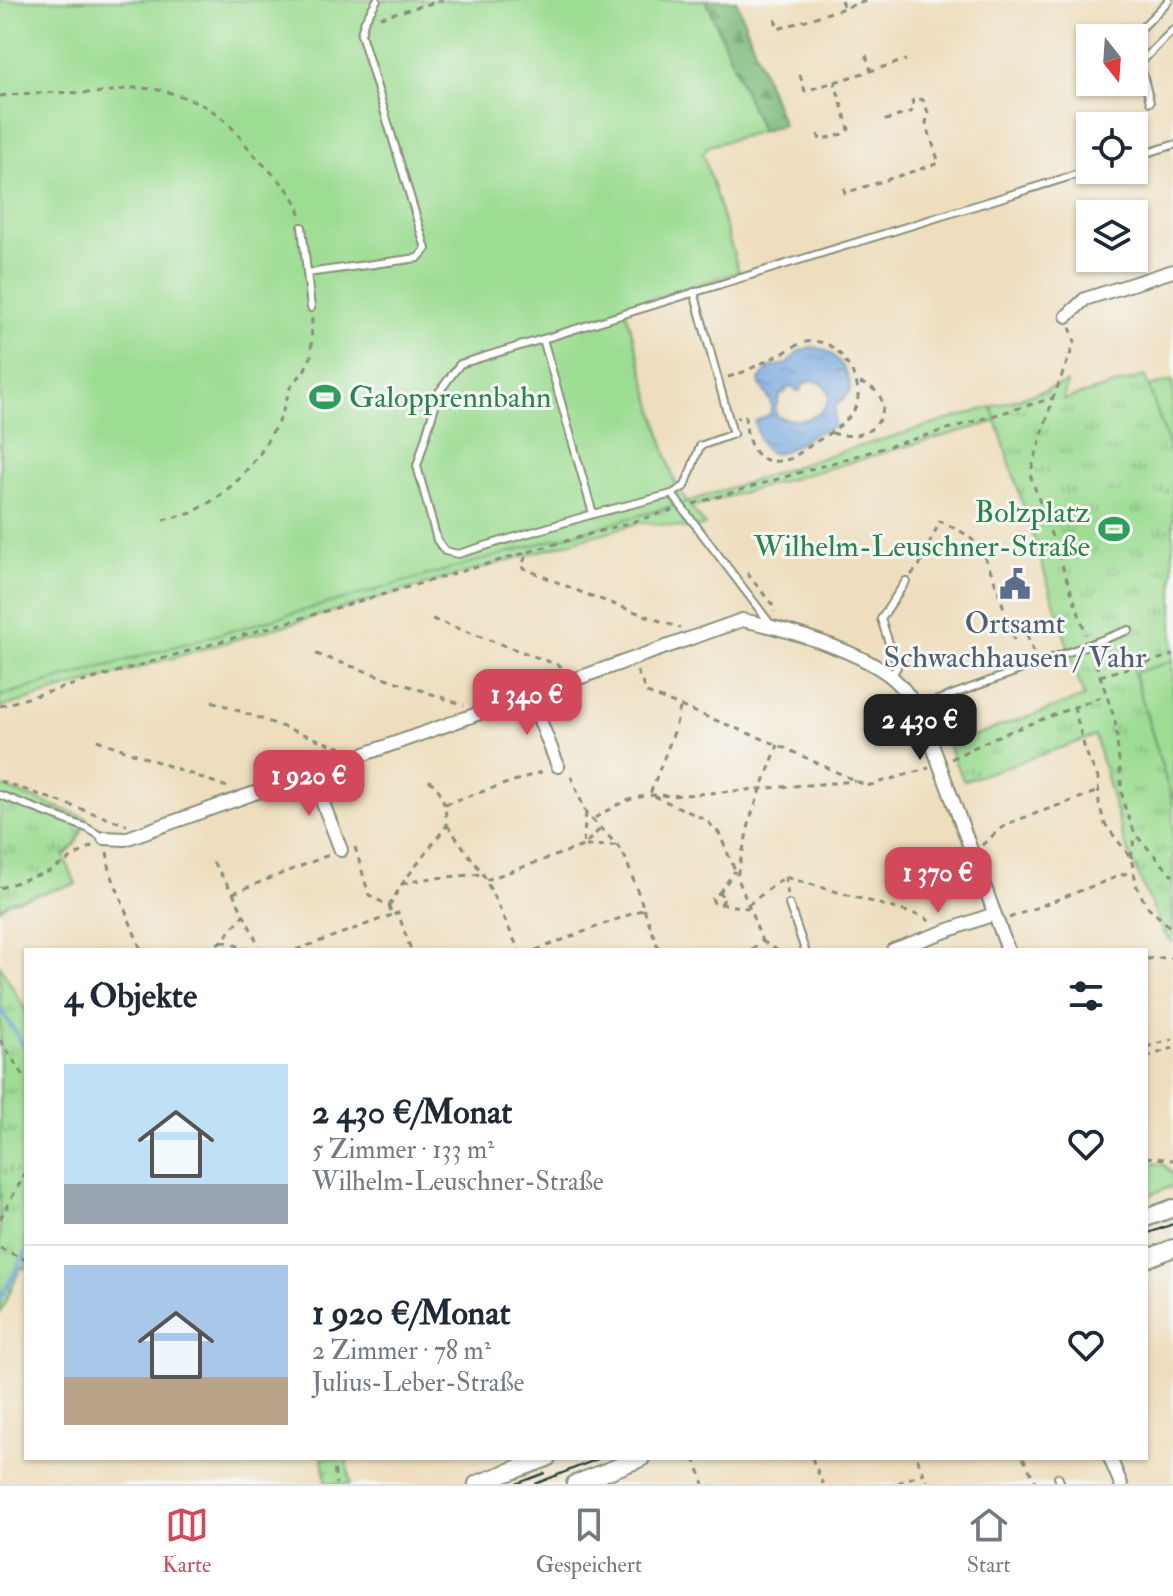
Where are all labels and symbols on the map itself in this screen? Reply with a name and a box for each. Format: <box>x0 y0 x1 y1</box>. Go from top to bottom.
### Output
north arrow <box>1076 24 1148 96</box>
place label: Galopprennbahn <box>349 379 551 416</box>
sports icon: Galopprennbahn <box>308 380 342 414</box>
place label: Bolzplatz Wilhelm-Leuschner-Straße <box>752 494 1090 565</box>
sports icon: Bolzplatz Wilhelm-Leuschner-Straße <box>1097 512 1131 546</box>
public building icon: Ortsamt Schwachhausen / Vahr <box>998 567 1032 601</box>
place label: Ortsamt Schwachhausen / Vahr <box>884 605 1146 676</box>
pin: 1 340 € <box>453 669 601 737</box>
pin: 2 430 € <box>846 694 994 762</box>
pin: 1 920 € <box>235 750 383 818</box>
pin: 1 370 € <box>864 847 1012 915</box>

